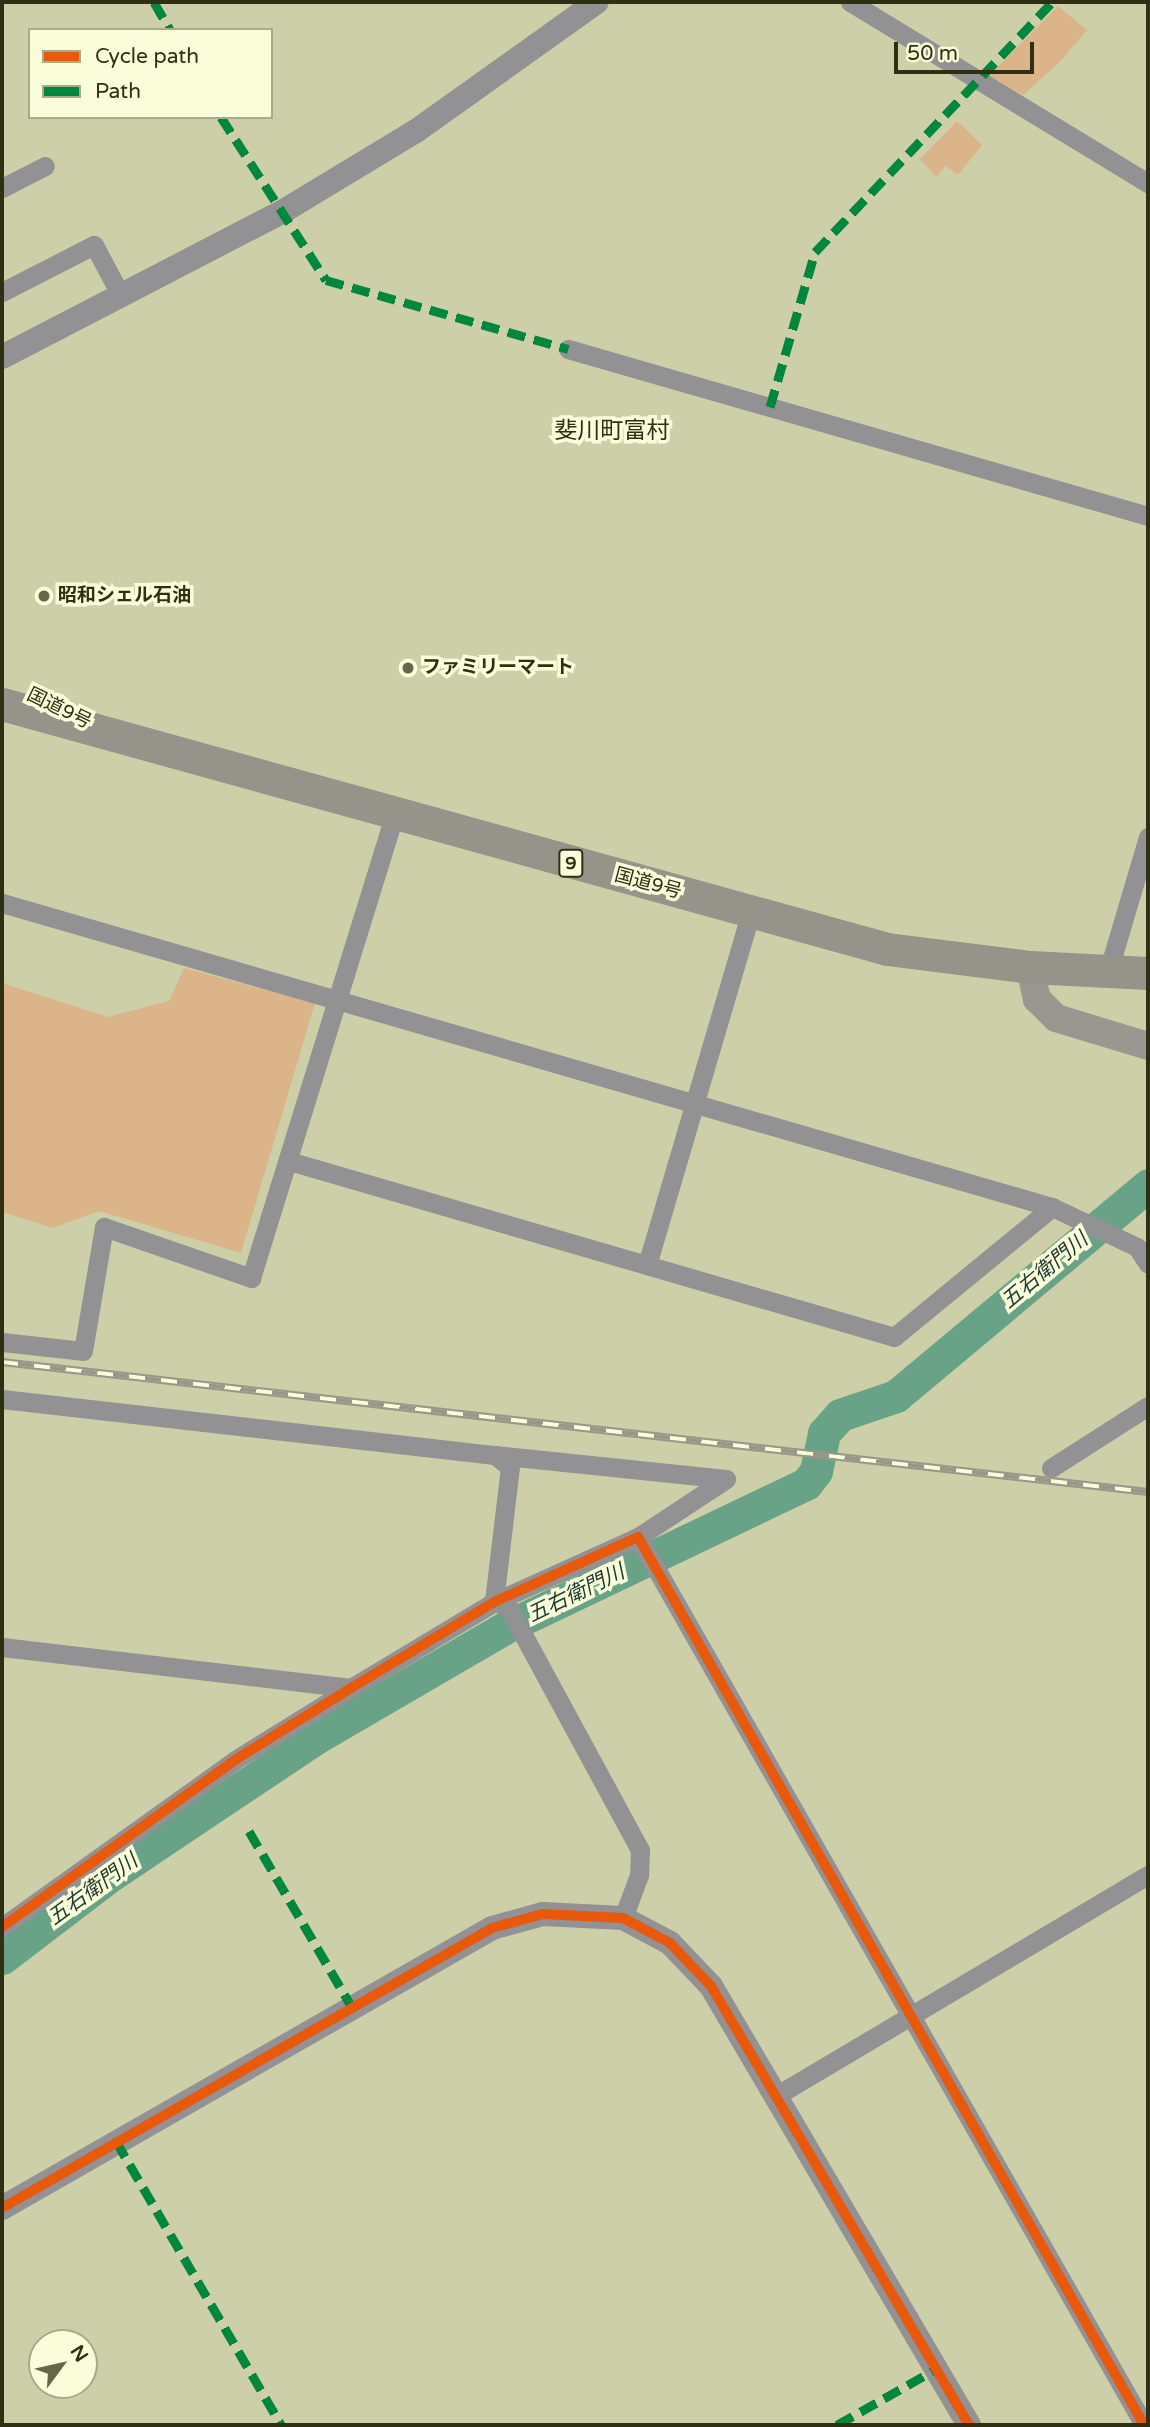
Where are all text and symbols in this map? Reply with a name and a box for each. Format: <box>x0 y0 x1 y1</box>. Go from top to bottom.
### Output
legend <box>28 28 273 119</box>
scale bar <box>898 28 1038 72</box>
text: 50 m <box>907 41 958 66</box>
text: Cycle path <box>95 44 199 69</box>
text: Path <box>95 79 141 104</box>
district label: 斐川町富村 <box>555 417 669 445</box>
place label: 昭和シェル石油 <box>58 585 191 607</box>
marker: 昭和シェル石油 <box>36 588 52 604</box>
place label: ファミリーマート <box>422 657 574 679</box>
marker: ファミリーマート <box>400 660 416 676</box>
street label: 国道9号 <box>23 684 95 734</box>
road number: 9 <box>557 848 585 878</box>
street label: 国道9号 <box>612 864 684 904</box>
water label: 五右衛門川 <box>997 1228 1093 1314</box>
water label: 五右衛門川 <box>523 1560 629 1628</box>
water label: 五右衛門川 <box>43 1849 143 1931</box>
north arrow <box>28 2329 98 2399</box>
text: N <box>66 2341 92 2366</box>

